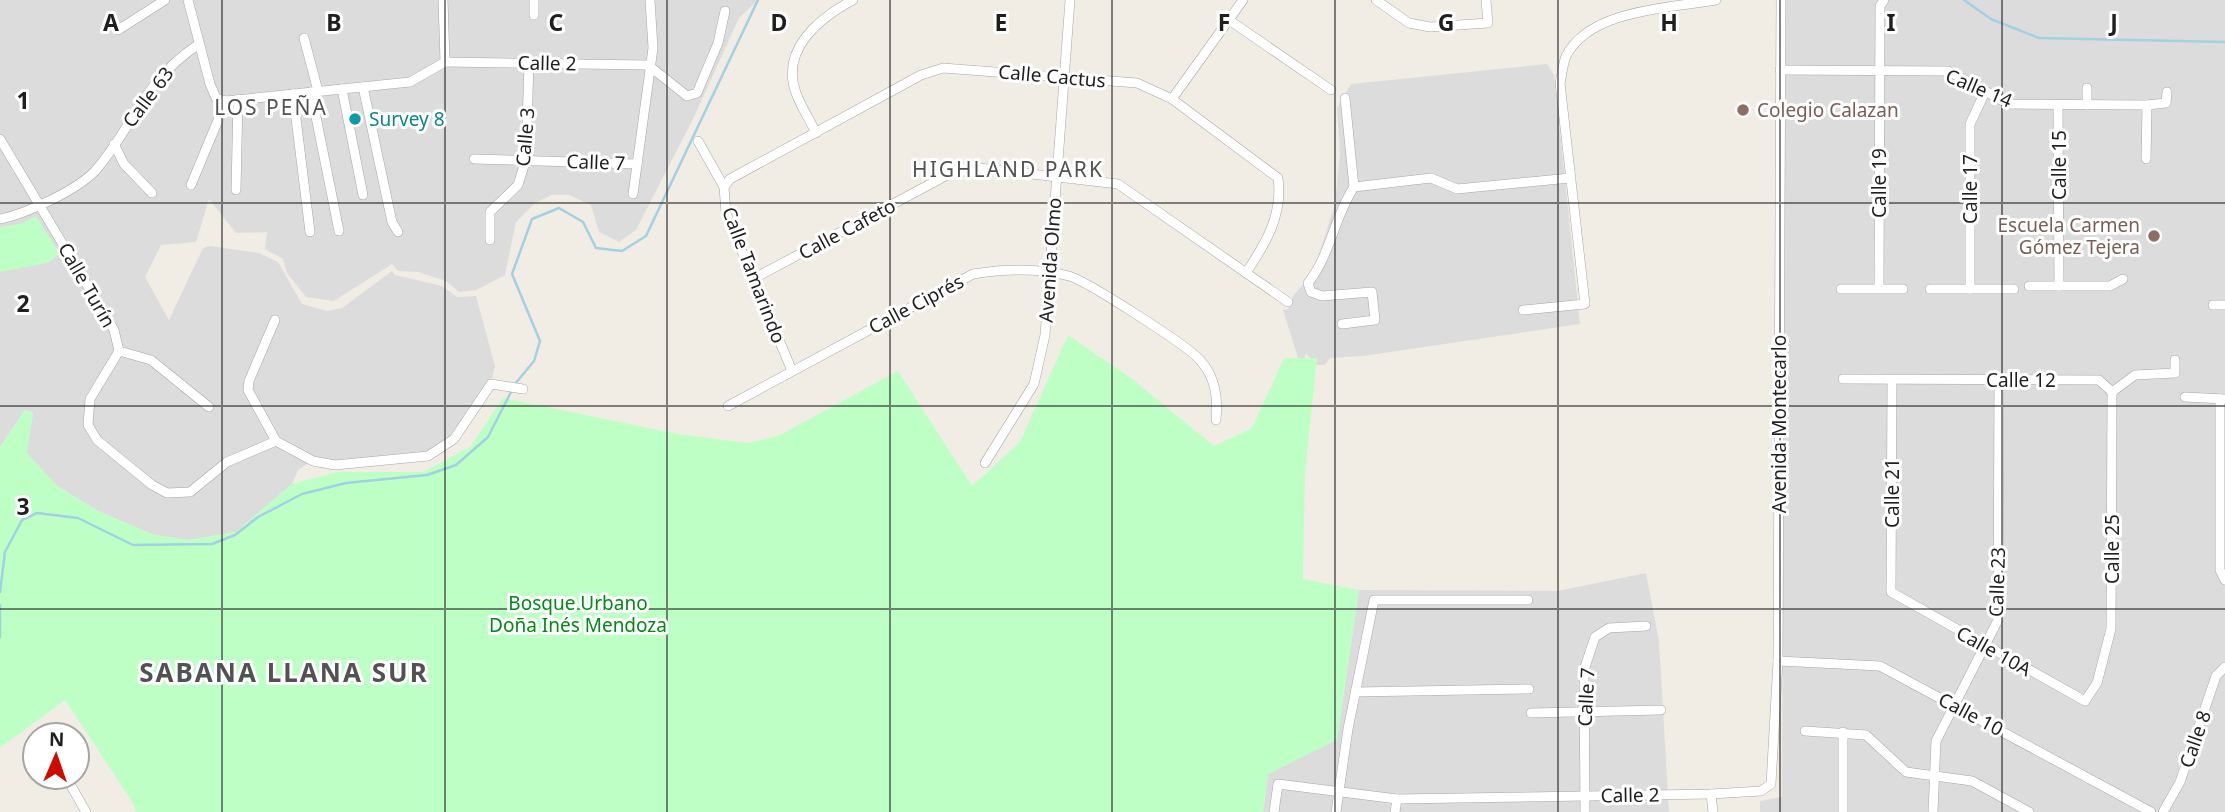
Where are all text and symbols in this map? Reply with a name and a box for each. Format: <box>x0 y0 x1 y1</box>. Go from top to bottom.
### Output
text: A <box>103 6 119 38</box>
text: B <box>326 6 342 38</box>
text: C <box>549 6 564 38</box>
text: D <box>771 6 787 38</box>
text: E <box>995 6 1007 38</box>
text: F <box>1218 6 1230 38</box>
text: G <box>1438 6 1454 38</box>
text: H <box>1660 6 1678 38</box>
text: I <box>1887 6 1896 38</box>
text: J <box>2108 6 2118 38</box>
street label: Calle 2 <box>517 49 577 77</box>
street label: Calle Cactus <box>997 58 1107 94</box>
street label: Calle 63 <box>117 61 179 133</box>
street label: Calle 14 <box>1942 62 2016 114</box>
text: 1 <box>16 84 30 116</box>
district label: LOS PEÑA <box>214 93 328 121</box>
place label: Colegio Calazan <box>1757 97 1899 123</box>
marker: Colegio Calazan <box>1735 102 1751 118</box>
place label: Survey 8 <box>369 106 445 132</box>
street label: Calle 3 <box>509 106 541 168</box>
marker: Survey 8 <box>347 111 363 127</box>
street label: Calle 15 <box>2046 130 2072 200</box>
street label: Calle 7 <box>566 148 626 176</box>
street label: Calle 19 <box>1866 148 1892 218</box>
street label: Calle 17 <box>1957 154 1983 224</box>
district label: HIGHLAND PARK <box>912 155 1104 183</box>
street label: Calle Cafeto <box>794 193 900 265</box>
street label: Avenida Olmo <box>1033 197 1067 323</box>
street label: Calle Tamarindo <box>716 203 792 347</box>
place label: Escuela Carmen Gómez Tejera <box>1998 212 2140 260</box>
marker: Escuela Carmen Gómez Tejera <box>2146 228 2162 244</box>
street label: Calle Turín <box>52 238 122 332</box>
street label: Calle Ciprés <box>864 268 968 340</box>
text: 2 <box>16 287 30 319</box>
street label: Avenida Montecarlo <box>1766 335 1792 513</box>
street label: Calle 12 <box>1986 367 2056 393</box>
street label: Calle 21 <box>1879 458 1905 528</box>
text: 3 <box>16 490 30 522</box>
street label: Calle 25 <box>2099 514 2125 584</box>
street label: Calle 23 <box>1983 547 2011 617</box>
park label: Bosque Urbano Doña Inés Mendoza <box>489 590 667 638</box>
street label: Calle 10A <box>1952 620 2037 683</box>
district label: SABANA LLANA SUR <box>139 654 429 690</box>
street label: Calle 7 <box>1571 667 1601 727</box>
street label: Calle 10 <box>1934 686 2008 742</box>
street label: Calle 8 <box>2173 707 2217 771</box>
north arrow <box>21 721 91 791</box>
text: N <box>48 726 65 752</box>
street label: Calle 2 <box>1600 781 1660 809</box>

